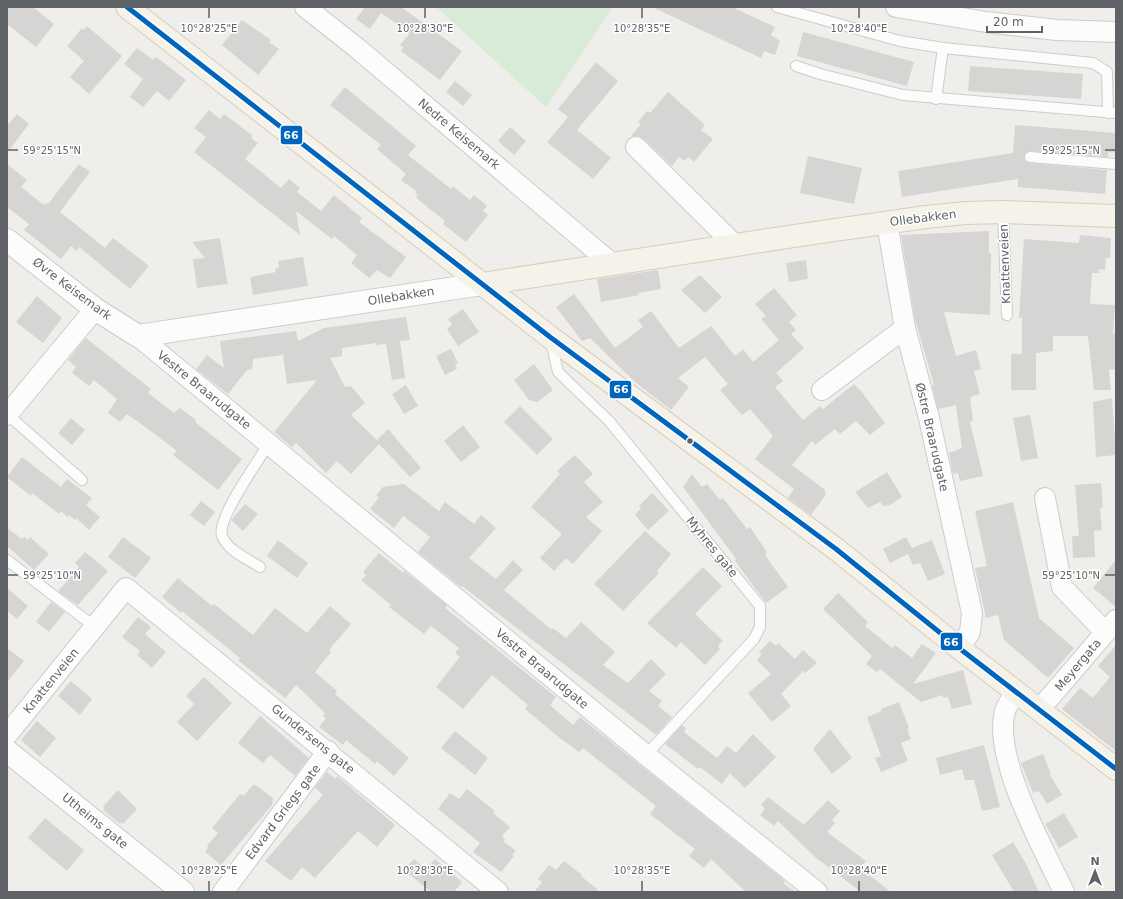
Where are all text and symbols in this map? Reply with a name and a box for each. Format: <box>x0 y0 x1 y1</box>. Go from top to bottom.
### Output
scale bar <box>987 8 1042 34</box>
text: 20 m <box>993 15 1024 29</box>
text: 10°28'25"E <box>181 23 237 34</box>
text: 10°28'30"E <box>397 23 453 34</box>
text: 10°28'35"E <box>614 23 670 34</box>
text: 10°28'40"E <box>831 23 887 34</box>
street label: Nedre Keisemark <box>415 96 503 172</box>
line badge: 66 <box>280 125 303 145</box>
text: 66 <box>283 129 299 142</box>
text: 59°25'15"N <box>23 145 81 156</box>
text: 59°25'15"N <box>1042 145 1100 156</box>
street label: Ollebakken <box>889 207 957 229</box>
street label: Knattenveien <box>997 224 1013 304</box>
street label: Øvre Keisemark <box>30 255 114 323</box>
street label: Ollebakken <box>367 284 435 308</box>
street label: Vestre Braarudgate <box>154 348 254 432</box>
line badge: 66 <box>609 380 632 399</box>
street label: Østre Braarudgate <box>913 381 951 493</box>
text: 66 <box>613 383 629 396</box>
unlabelled marker <box>685 436 695 446</box>
street label: Myhres gate <box>683 514 741 580</box>
text: 59°25'10"N <box>23 570 81 581</box>
text: 59°25'10"N <box>1042 570 1100 581</box>
street label: Vestre Braarudgate <box>493 626 591 712</box>
line badge: 66 <box>940 632 963 651</box>
text: 66 <box>943 636 959 649</box>
street label: Meyergata <box>1052 636 1104 694</box>
street label: Knattenveien <box>20 645 82 717</box>
street label: Gundersens gate <box>269 701 357 777</box>
street label: Edvard Griegs gate <box>243 762 323 862</box>
street label: Utheims gate <box>59 790 131 852</box>
north arrow <box>1075 851 1115 891</box>
text: N <box>1090 855 1100 868</box>
text: 10°28'25"E <box>181 865 237 876</box>
text: 10°28'30"E <box>397 865 453 876</box>
text: 10°28'35"E <box>614 865 670 876</box>
text: 10°28'40"E <box>831 865 887 876</box>

